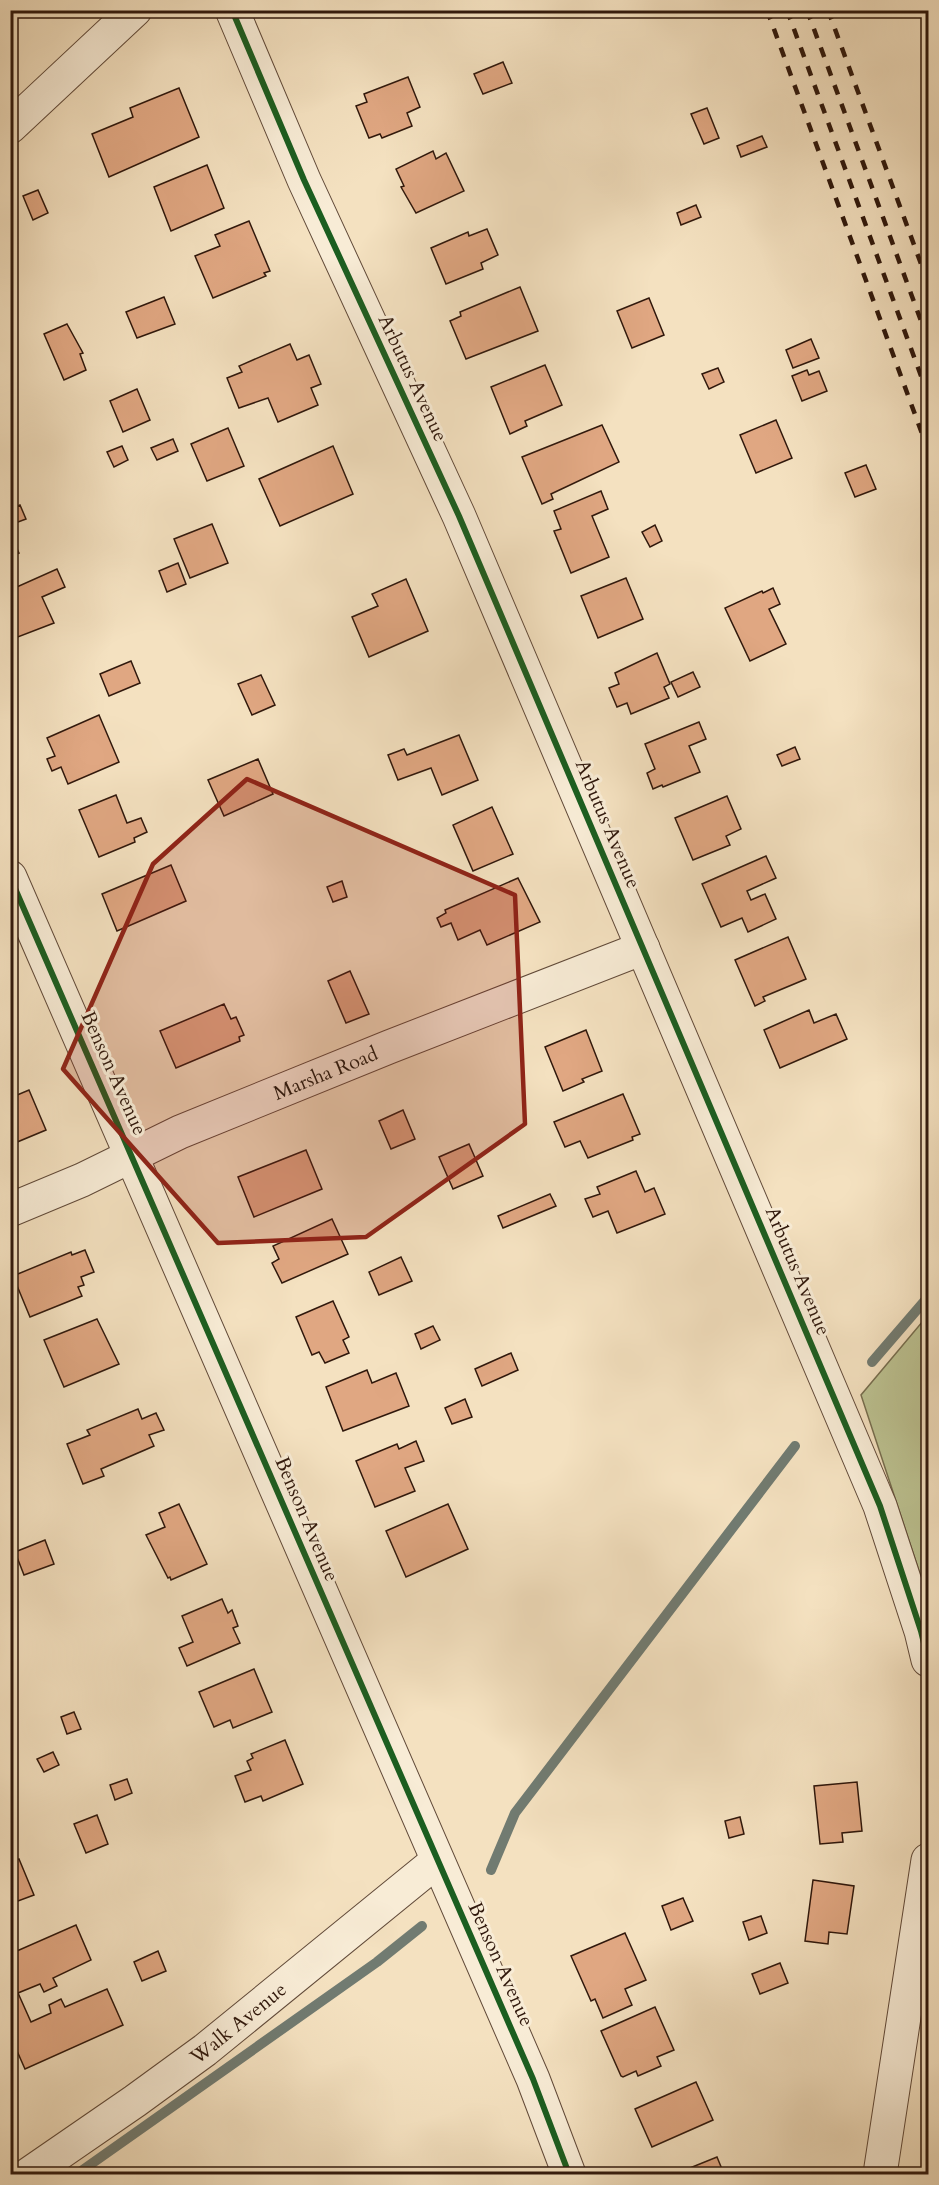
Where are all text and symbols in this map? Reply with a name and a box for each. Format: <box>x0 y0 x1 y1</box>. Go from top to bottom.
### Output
street label: Arbutus Avenue <box>372 310 454 446</box>
street label: Arbutus Avenue <box>569 755 647 893</box>
street label: Benson Avenue <box>75 1007 153 1139</box>
street label: Marsha Road <box>269 1039 382 1106</box>
street label: Arbutus Avenue <box>759 1202 837 1340</box>
street label: Benson Avenue <box>269 1452 345 1586</box>
street label: Benson Avenue <box>462 1898 540 2030</box>
street label: Walk Avenue <box>184 1976 292 2071</box>

